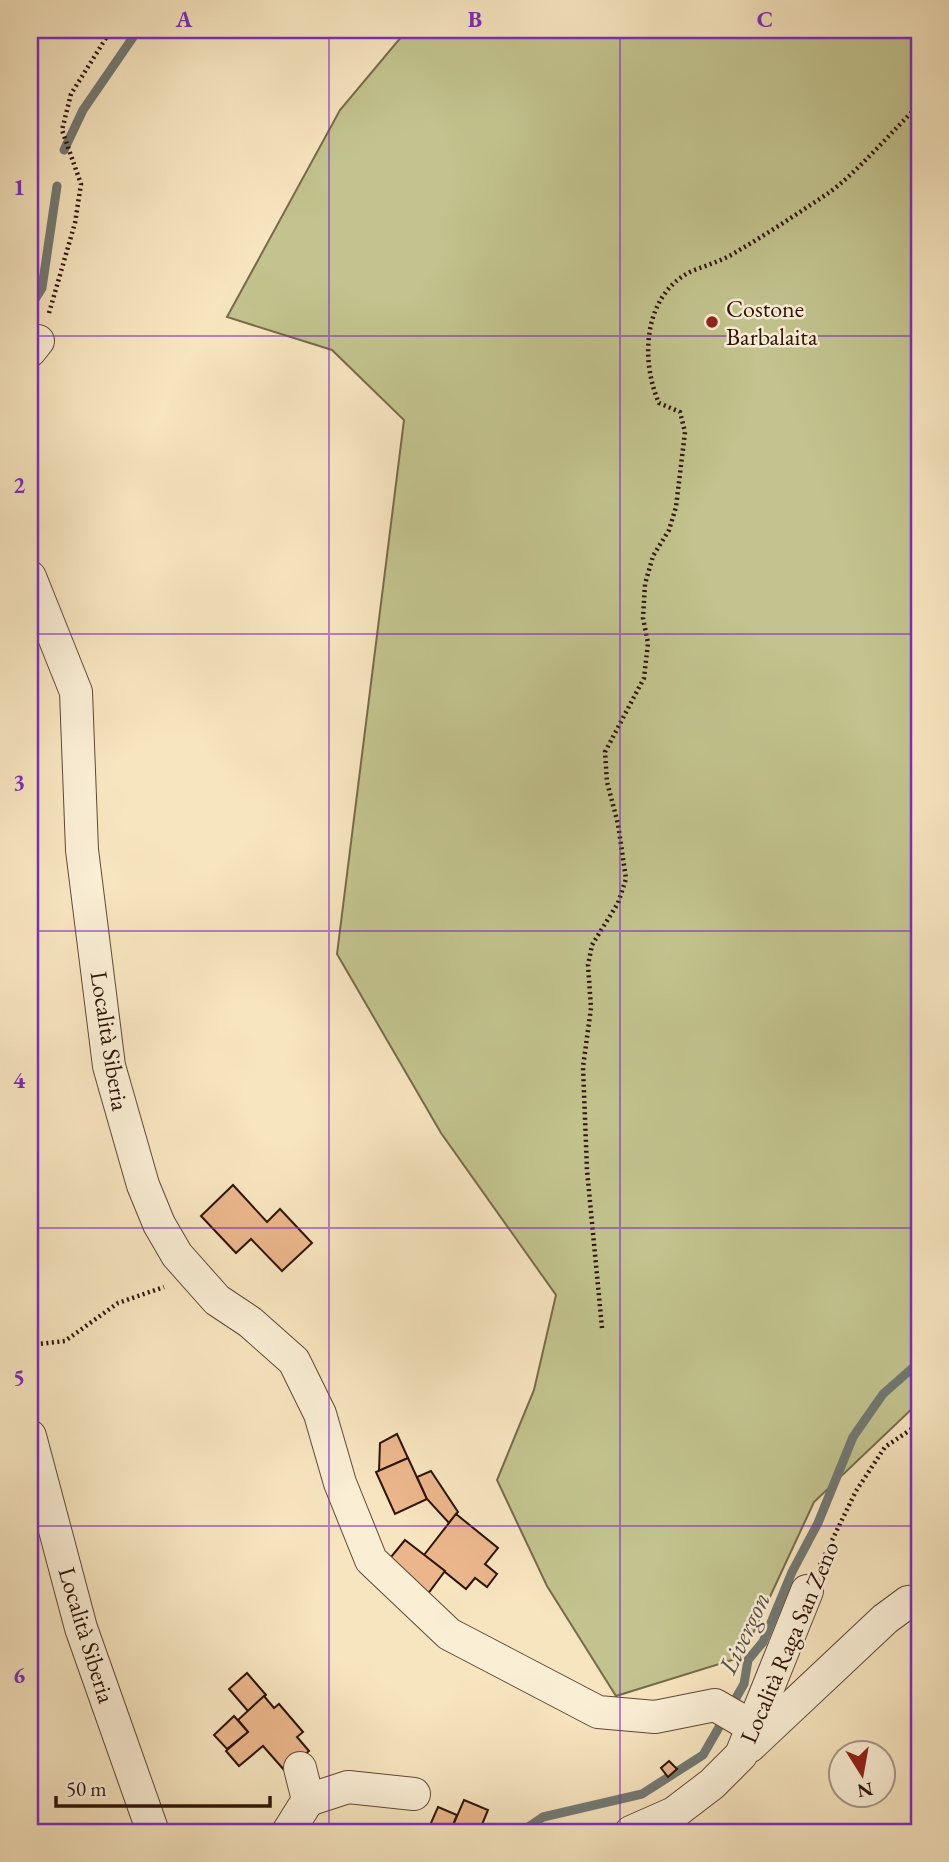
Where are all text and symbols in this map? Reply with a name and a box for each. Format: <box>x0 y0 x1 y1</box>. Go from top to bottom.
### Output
text: A <box>175 4 193 34</box>
text: B <box>468 4 482 34</box>
text: C <box>757 4 773 34</box>
text: 1 <box>13 172 25 202</box>
place label: Costone Barbalaita <box>726 293 818 352</box>
marker: Costone Barbalaita <box>704 314 720 330</box>
text: 2 <box>13 470 25 500</box>
text: 3 <box>13 767 25 797</box>
street label: Località Siberia <box>84 969 136 1113</box>
text: 4 <box>13 1065 26 1095</box>
text: 5 <box>13 1362 25 1392</box>
street label: Località Raga San Zeno <box>732 1536 846 1748</box>
street label: Località Siberia <box>52 1563 123 1707</box>
water label: Livergon <box>710 1587 778 1680</box>
text: 6 <box>13 1660 25 1690</box>
north arrow <box>827 1740 897 1810</box>
scale bar <box>56 1764 270 1808</box>
text: 50 m <box>66 1775 107 1802</box>
text: N <box>855 1776 875 1804</box>

